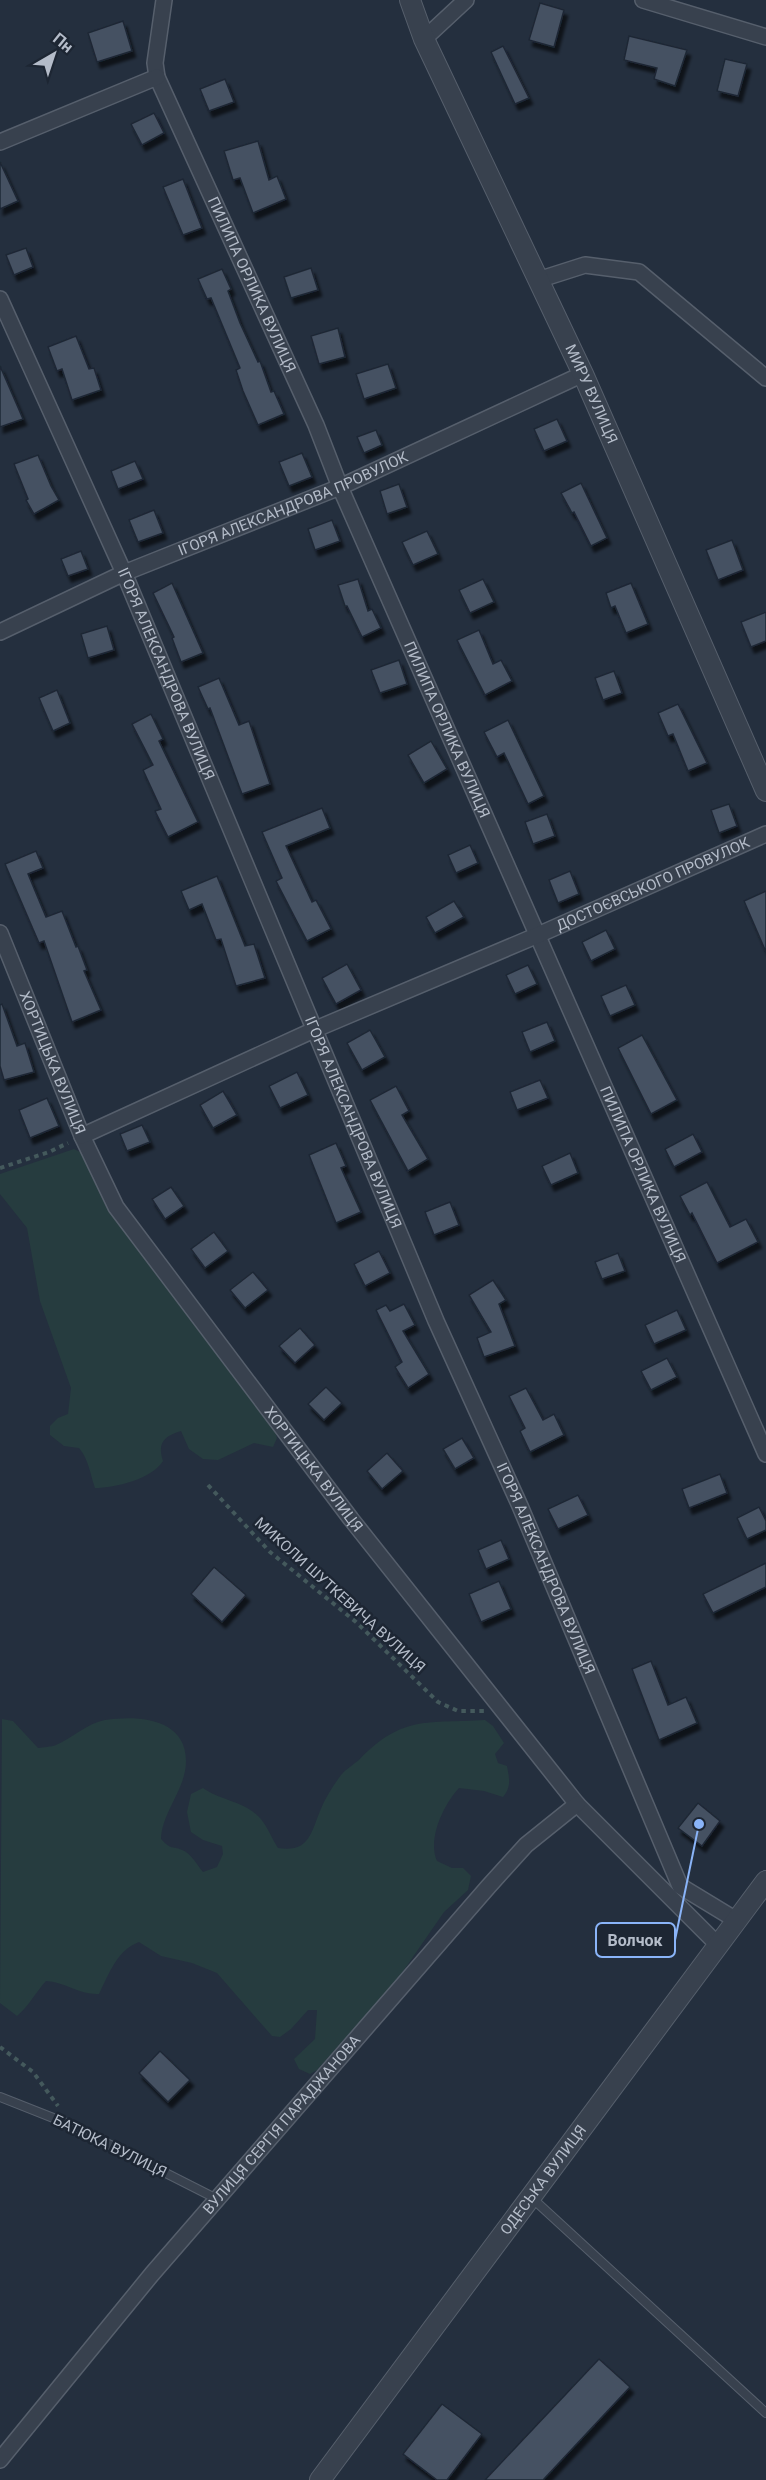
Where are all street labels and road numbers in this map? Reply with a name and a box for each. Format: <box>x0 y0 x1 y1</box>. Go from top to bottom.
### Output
street label: ПИЛИПА ОРЛИКА ВУЛИЦЯ <box>204 194 300 375</box>
street label: МИРУ ВУЛИЦЯ <box>561 342 621 446</box>
street label: ІГОРЯ АЛЕКСАНДРОВА ПРОВУЛОК <box>175 448 411 560</box>
street label: ІГОРЯ АЛЕКСАНДРОВА ВУЛИЦЯ <box>114 565 218 783</box>
street label: ПИЛИПА ОРЛИКА ВУЛИЦЯ <box>400 639 494 821</box>
street label: ДОСТОЄВСЬКОГО ПРОВУЛОК <box>553 833 753 935</box>
street label: ХОРТИЦЬКА ВУЛИЦЯ <box>16 989 89 1137</box>
street label: ІГОРЯ АЛЕКСАНДРОВА ВУЛИЦЯ <box>301 1014 405 1231</box>
street label: ПИЛИПА ОРЛИКА ВУЛИЦЯ <box>596 1083 690 1265</box>
street label: ХОРТИЦЬКА ВУЛИЦЯ <box>260 1403 367 1536</box>
street label: ІГОРЯ АЛЕКСАНДРОВА ВУЛИЦЯ <box>493 1460 599 1677</box>
street label: МИКОЛИ ШУТКЕВИЧА ВУЛИЦЯ <box>251 1514 429 1676</box>
street label: ВУЛИЦЯ СЕРГІЯ ПАРАДЖАНОВА <box>199 2031 364 2218</box>
street label: БАТЮКА ВУЛИЦЯ <box>50 2111 170 2181</box>
street label: ОДЕСЬКА ВУЛИЦЯ <box>497 2122 590 2239</box>

